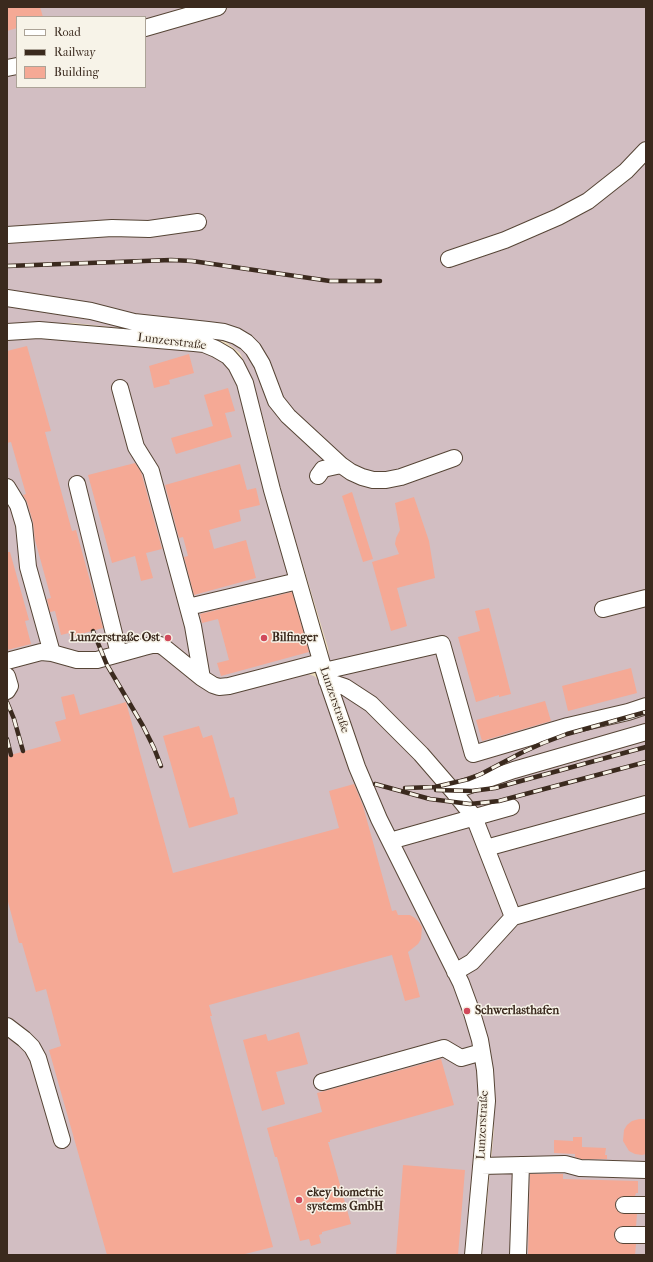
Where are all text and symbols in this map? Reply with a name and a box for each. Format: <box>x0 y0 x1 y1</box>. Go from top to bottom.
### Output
legend <box>16 16 146 88</box>
text: Road <box>54 25 81 39</box>
text: Railway <box>54 45 96 59</box>
text: Building <box>54 65 99 79</box>
street label: Lunzerstraße <box>137 331 207 353</box>
place label: Lunzerstraße Ost <box>70 631 160 645</box>
place label: Bilfinger <box>272 631 318 645</box>
marker: Lunzerstraße Ost <box>163 633 173 643</box>
marker: Bilfinger <box>259 633 269 643</box>
street label: Lunzerstraße <box>316 665 352 735</box>
place label: Schwerlasthafen <box>475 1004 559 1018</box>
marker: Schwerlasthafen <box>462 1006 472 1016</box>
street label: Lunzerstraße <box>474 1090 492 1160</box>
place label: ekey biometric systems GmbH <box>307 1186 383 1214</box>
marker: ekey biometric systems GmbH <box>294 1195 304 1205</box>

